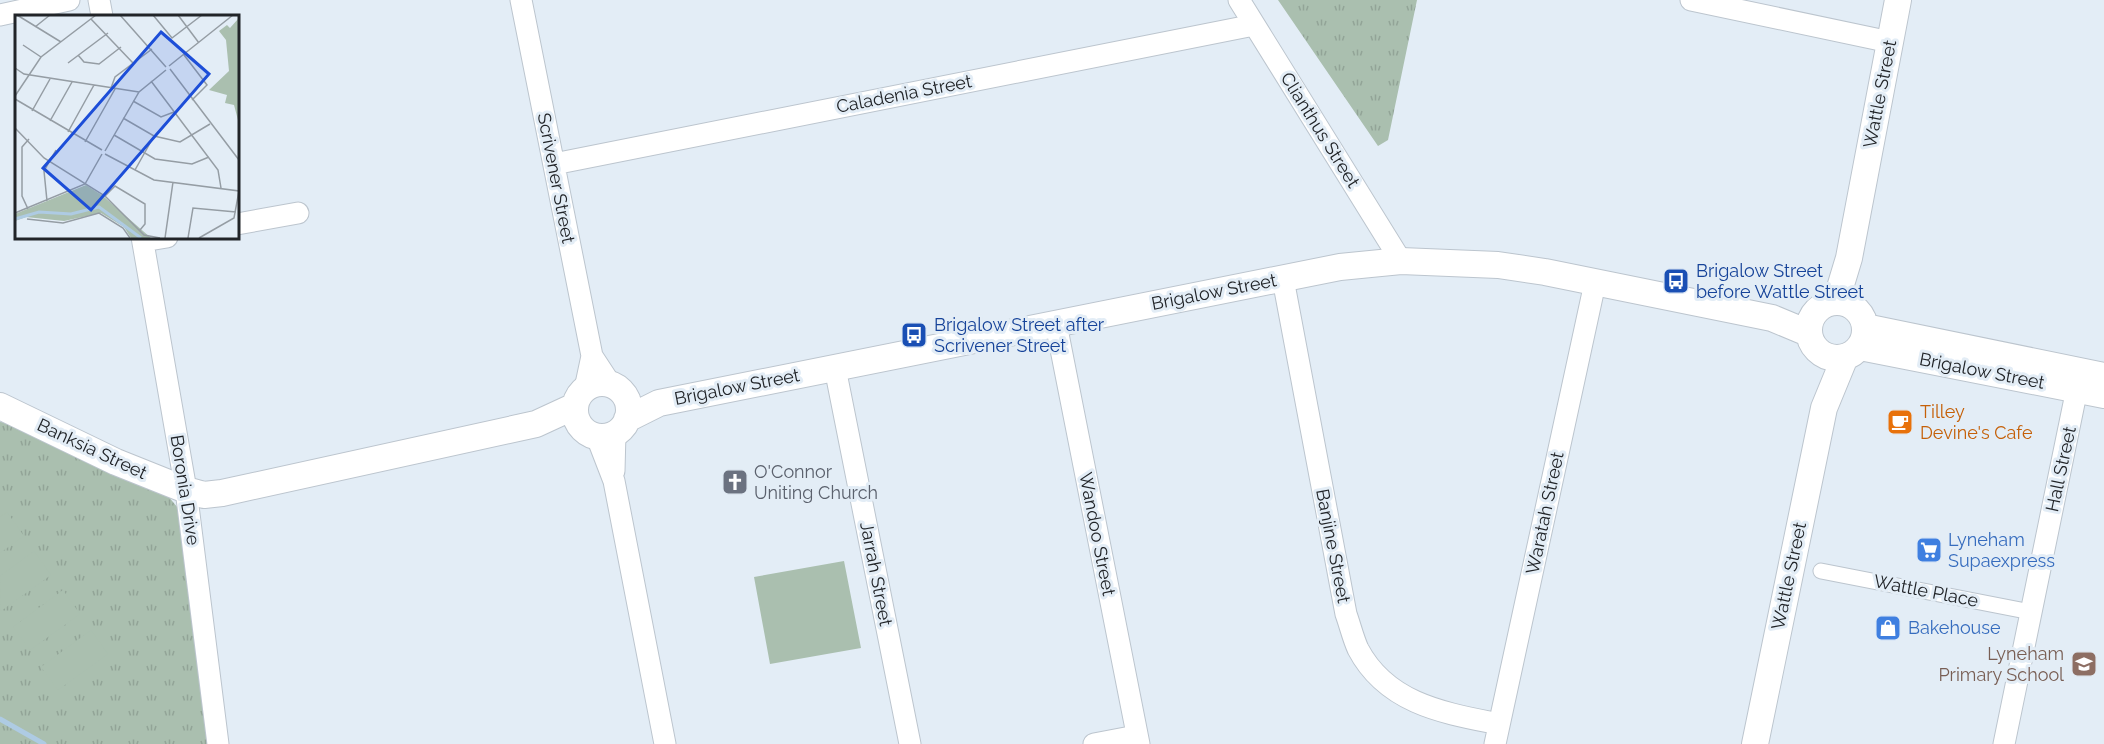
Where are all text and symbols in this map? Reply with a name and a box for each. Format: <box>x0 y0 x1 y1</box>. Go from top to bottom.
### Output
inset map <box>15 15 238 238</box>
street label: Wattle Street <box>1859 38 1900 150</box>
street label: Clianthus Street <box>1277 68 1364 191</box>
street label: Caladenia Street <box>834 70 973 117</box>
street label: Scrivener Street <box>534 111 579 245</box>
place label: Brigalow Street before Wattle Street <box>1696 260 1864 302</box>
bus stop icon: Brigalow Street before Wattle Street <box>1661 266 1691 296</box>
street label: Brigalow Street <box>1150 269 1278 314</box>
place label: Brigalow Street after Scrivener Street <box>934 314 1105 356</box>
bus stop icon: Brigalow Street after Scrivener Street <box>899 320 929 350</box>
street label: Brigalow Street <box>1918 348 2046 393</box>
street label: Brigalow Street <box>673 364 801 409</box>
place label: Tilley Devine's Cafe <box>1920 401 2033 443</box>
cafe icon: Tilley Devine's Cafe <box>1885 407 1915 437</box>
street label: Banksia Street <box>34 414 150 483</box>
street label: Hall Street <box>2041 424 2080 514</box>
street label: Boronia Drive <box>166 433 205 547</box>
street label: Waratah Street <box>1521 450 1568 576</box>
place label: O'Connor Uniting Church <box>754 461 878 503</box>
church icon: O'Connor Uniting Church <box>720 467 750 497</box>
street label: Wandoo Street <box>1075 470 1120 597</box>
street label: Banjine Street <box>1312 487 1355 605</box>
street label: Jarrah Street <box>856 520 897 628</box>
street label: Wattle Street <box>1767 520 1810 632</box>
place label: Lyneham Supaexpress <box>1948 529 2055 571</box>
supermarket icon: Lyneham Supaexpress <box>1914 535 1944 565</box>
street label: Wattle Place <box>1872 570 1981 611</box>
shop icon: Bakehouse <box>1873 613 1903 643</box>
place label: Bakehouse <box>1908 617 2001 638</box>
place label: Lyneham Primary School <box>1938 643 2064 685</box>
school or university icon: Lyneham Primary School <box>2069 649 2099 679</box>

